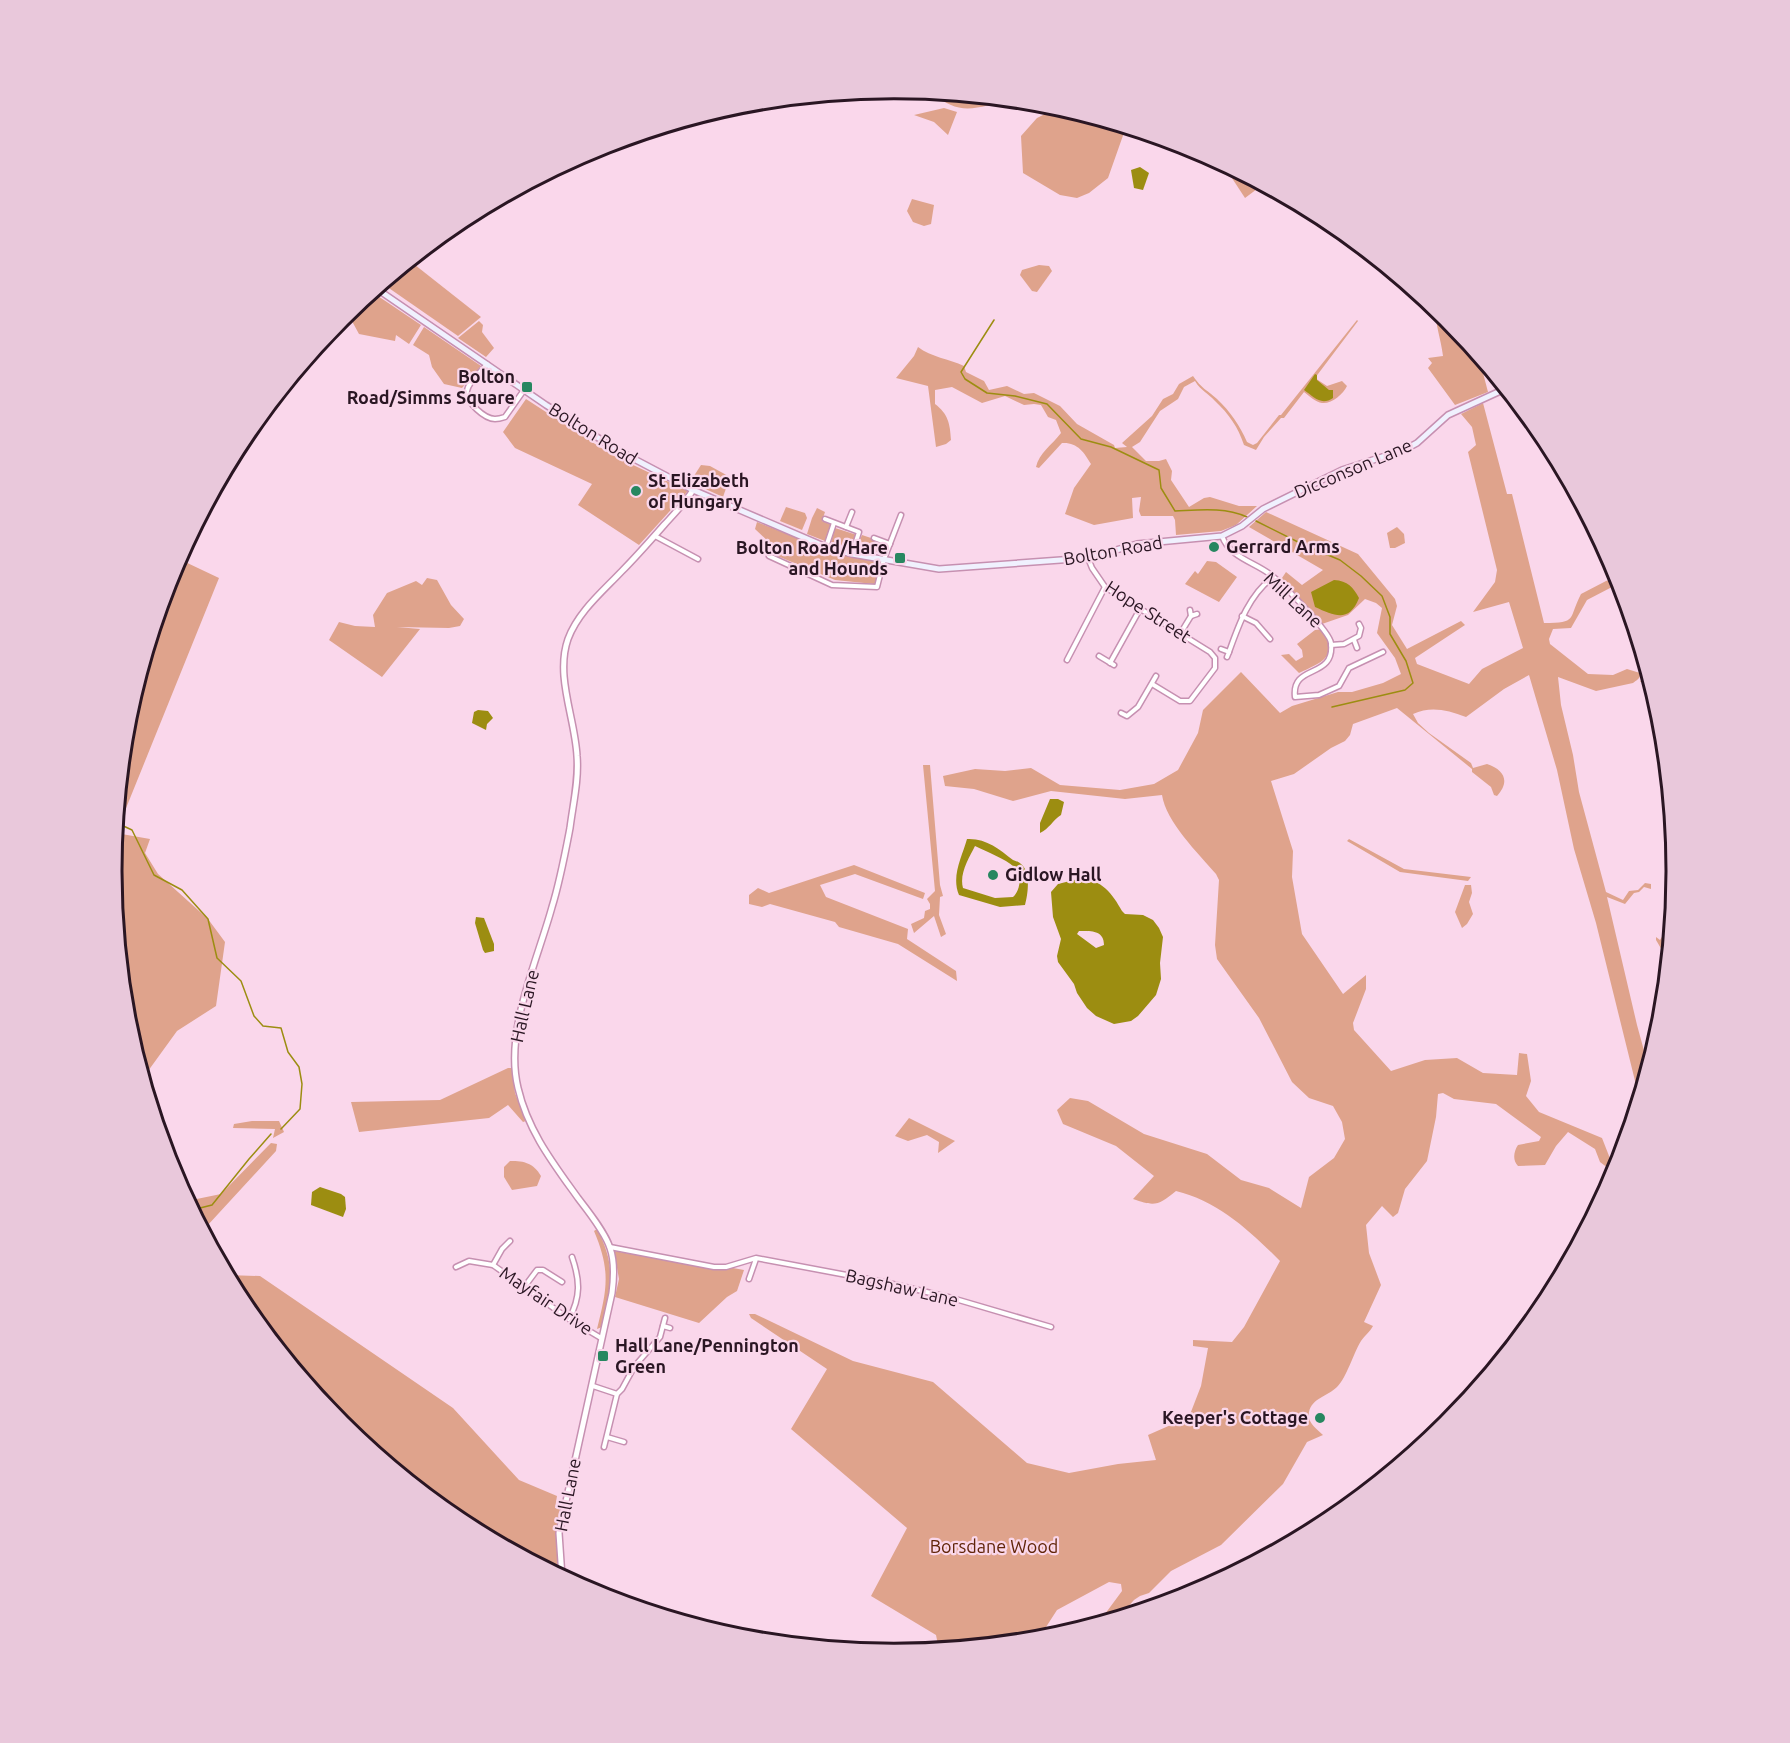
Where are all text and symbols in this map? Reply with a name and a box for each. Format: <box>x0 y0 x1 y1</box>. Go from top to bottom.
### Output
place label: Bolton Road/Simms Square <box>347 366 515 407</box>
marker: Bolton Road/Simms Square <box>520 380 534 394</box>
street label: Bolton Road <box>546 398 641 468</box>
street label: Dicconson Lane <box>1291 434 1414 502</box>
place label: St Elizabeth of Hungary <box>648 470 749 511</box>
marker: St Elizabeth of Hungary <box>629 484 643 498</box>
street label: Bolton Road <box>1062 531 1164 569</box>
place label: Gerrard Arms <box>1226 536 1340 556</box>
place label: Bolton Road/Hare and Hounds <box>736 537 888 578</box>
marker: Gerrard Arms <box>1207 540 1221 554</box>
marker: Bolton Road/Hare and Hounds <box>893 551 907 565</box>
street label: Mill Lane <box>1260 567 1327 631</box>
street label: Hope Street <box>1102 576 1195 646</box>
place label: Gidlow Hall <box>1005 864 1102 884</box>
marker: Gidlow Hall <box>986 868 1000 882</box>
street label: Hall Lane <box>506 967 542 1044</box>
street label: Mayfair Drive <box>496 1262 597 1339</box>
street label: Bagshaw Lane <box>844 1264 961 1310</box>
place label: Hall Lane/Pennington Green <box>615 1335 799 1376</box>
marker: Hall Lane/Pennington Green <box>596 1349 610 1363</box>
place label: Keeper's Cottage <box>1162 1407 1308 1427</box>
marker: Keeper's Cottage <box>1313 1411 1327 1425</box>
street label: Hall Lane <box>550 1457 584 1533</box>
park label: Borsdane Wood <box>930 1536 1058 1556</box>

